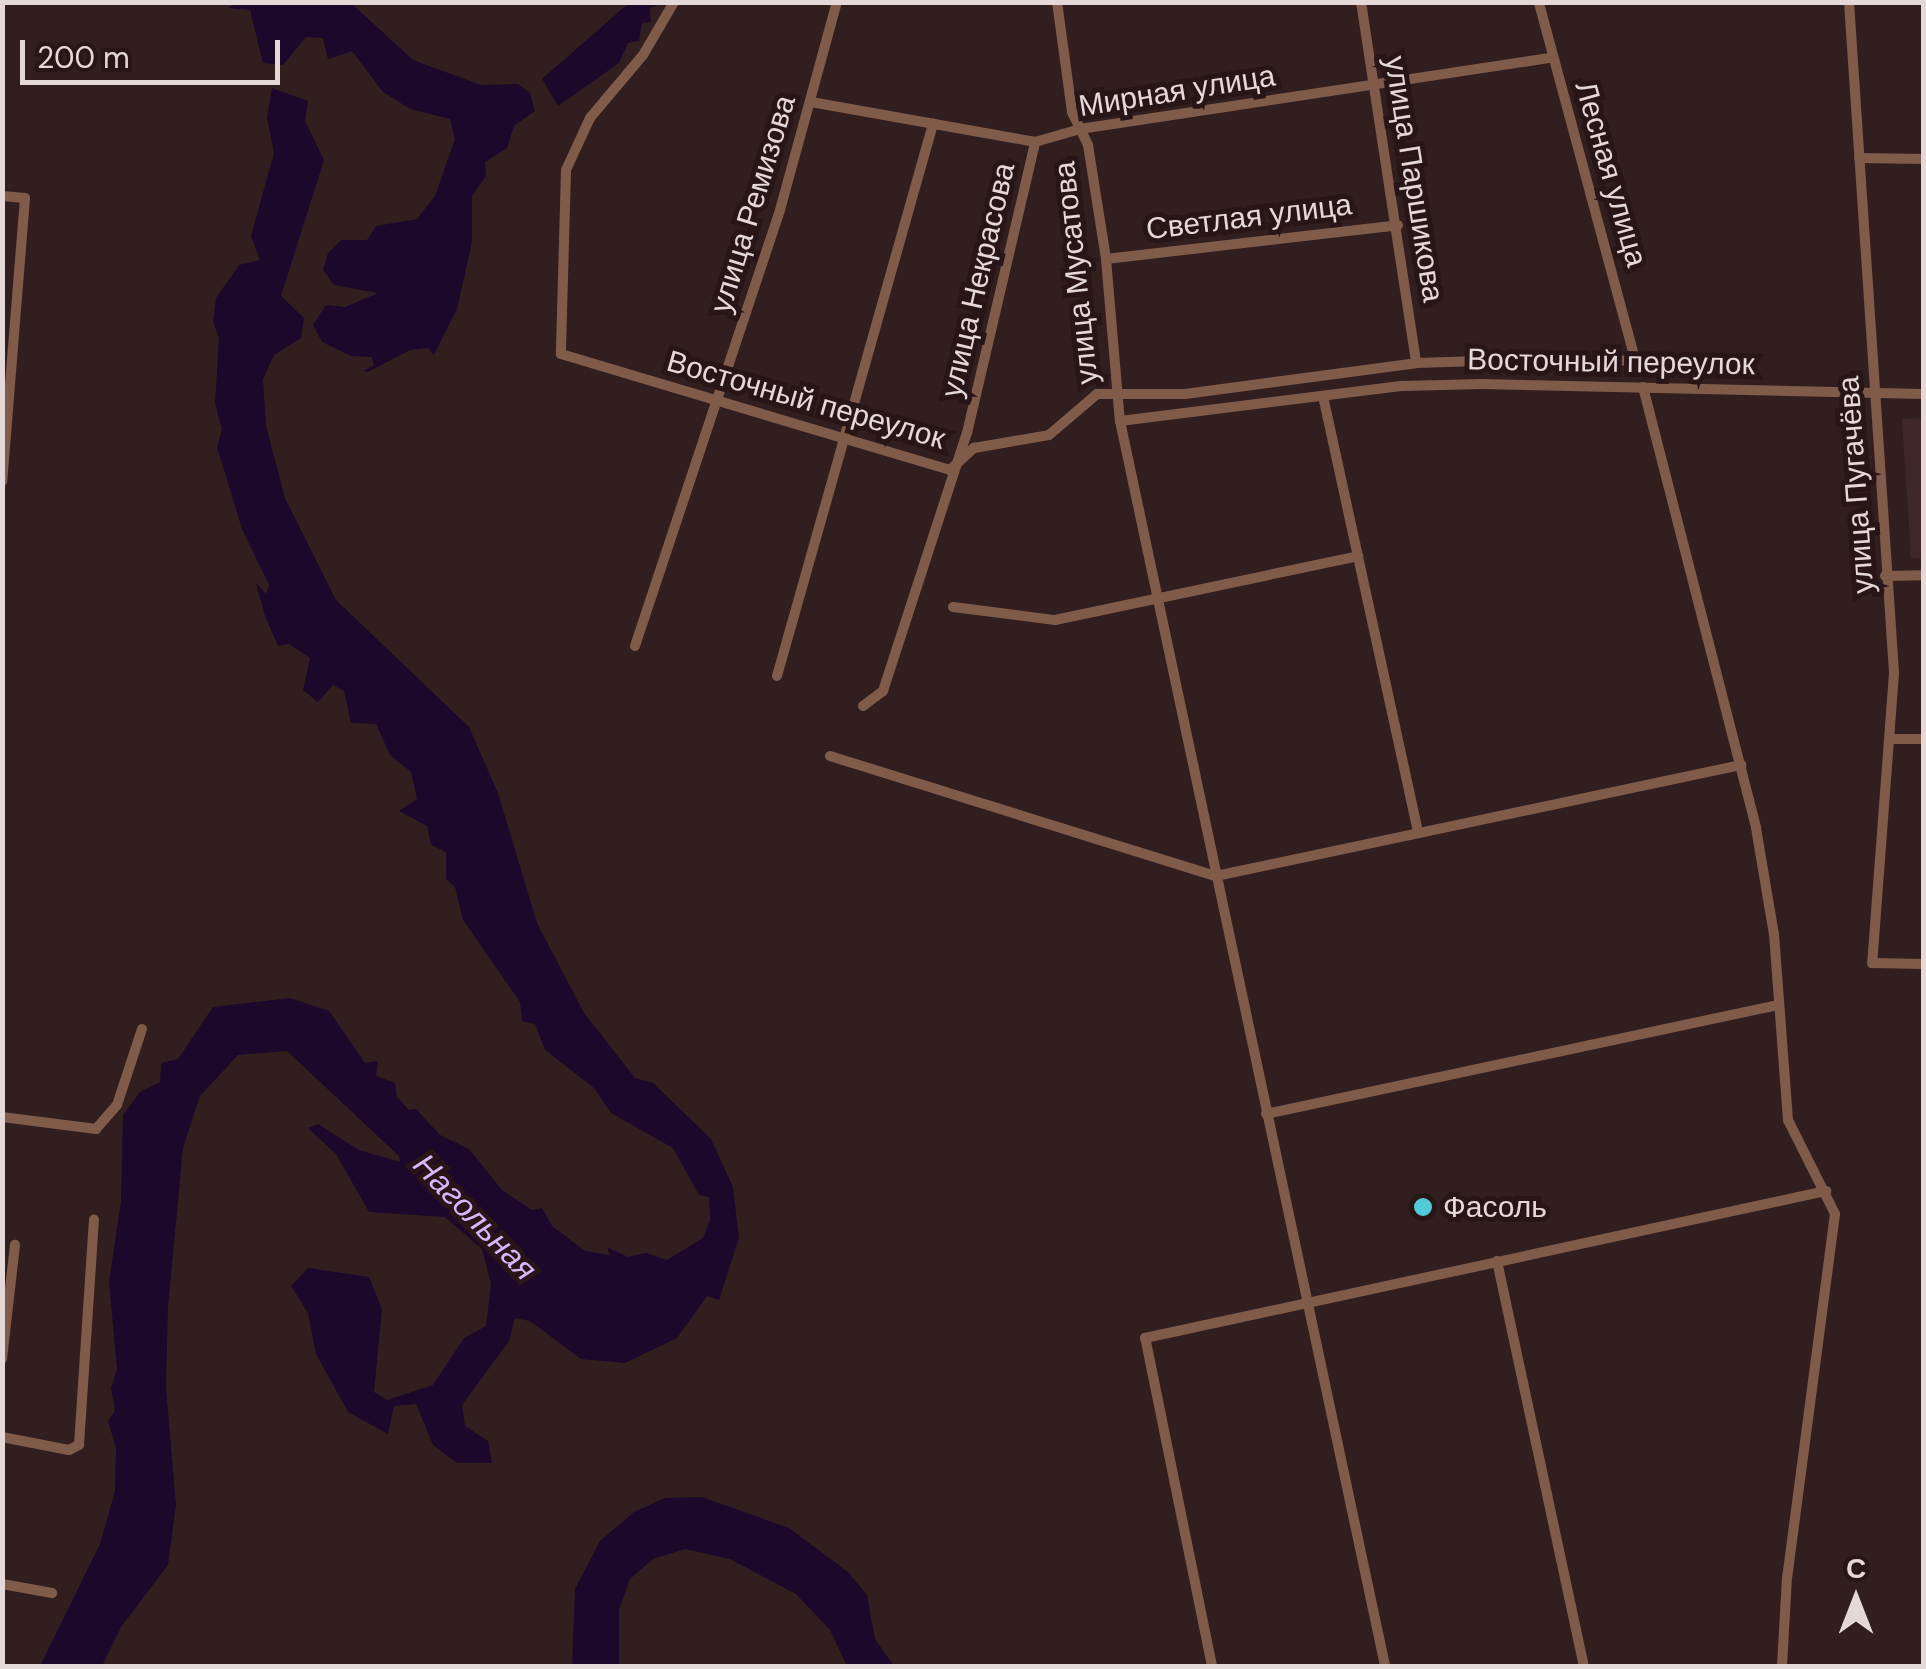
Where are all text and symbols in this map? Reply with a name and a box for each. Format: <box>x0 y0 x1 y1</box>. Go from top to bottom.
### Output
scale bar <box>25 20 285 82</box>
text: 200 m <box>37 38 130 77</box>
street label: улица Паршикова <box>1377 53 1451 305</box>
street label: Мирная улица <box>1076 58 1278 124</box>
street label: Лесная улица <box>1567 77 1655 271</box>
street label: улица Ремизова <box>703 91 803 317</box>
street label: улица Некрасова <box>934 159 1022 401</box>
street label: улица Мусатова <box>1046 160 1106 386</box>
street label: Светлая улица <box>1144 187 1354 247</box>
street label: Восточный переулок <box>1467 341 1755 383</box>
street label: Восточный переулок <box>663 343 949 457</box>
street label: улица Пугачёва <box>1830 375 1882 595</box>
water label: Нагольная <box>405 1146 545 1288</box>
place label: Фасоль <box>1443 1189 1547 1225</box>
marker: Фасоль <box>1412 1196 1434 1218</box>
north arrow <box>1806 1549 1906 1649</box>
text: С <box>1846 1550 1866 1587</box>

